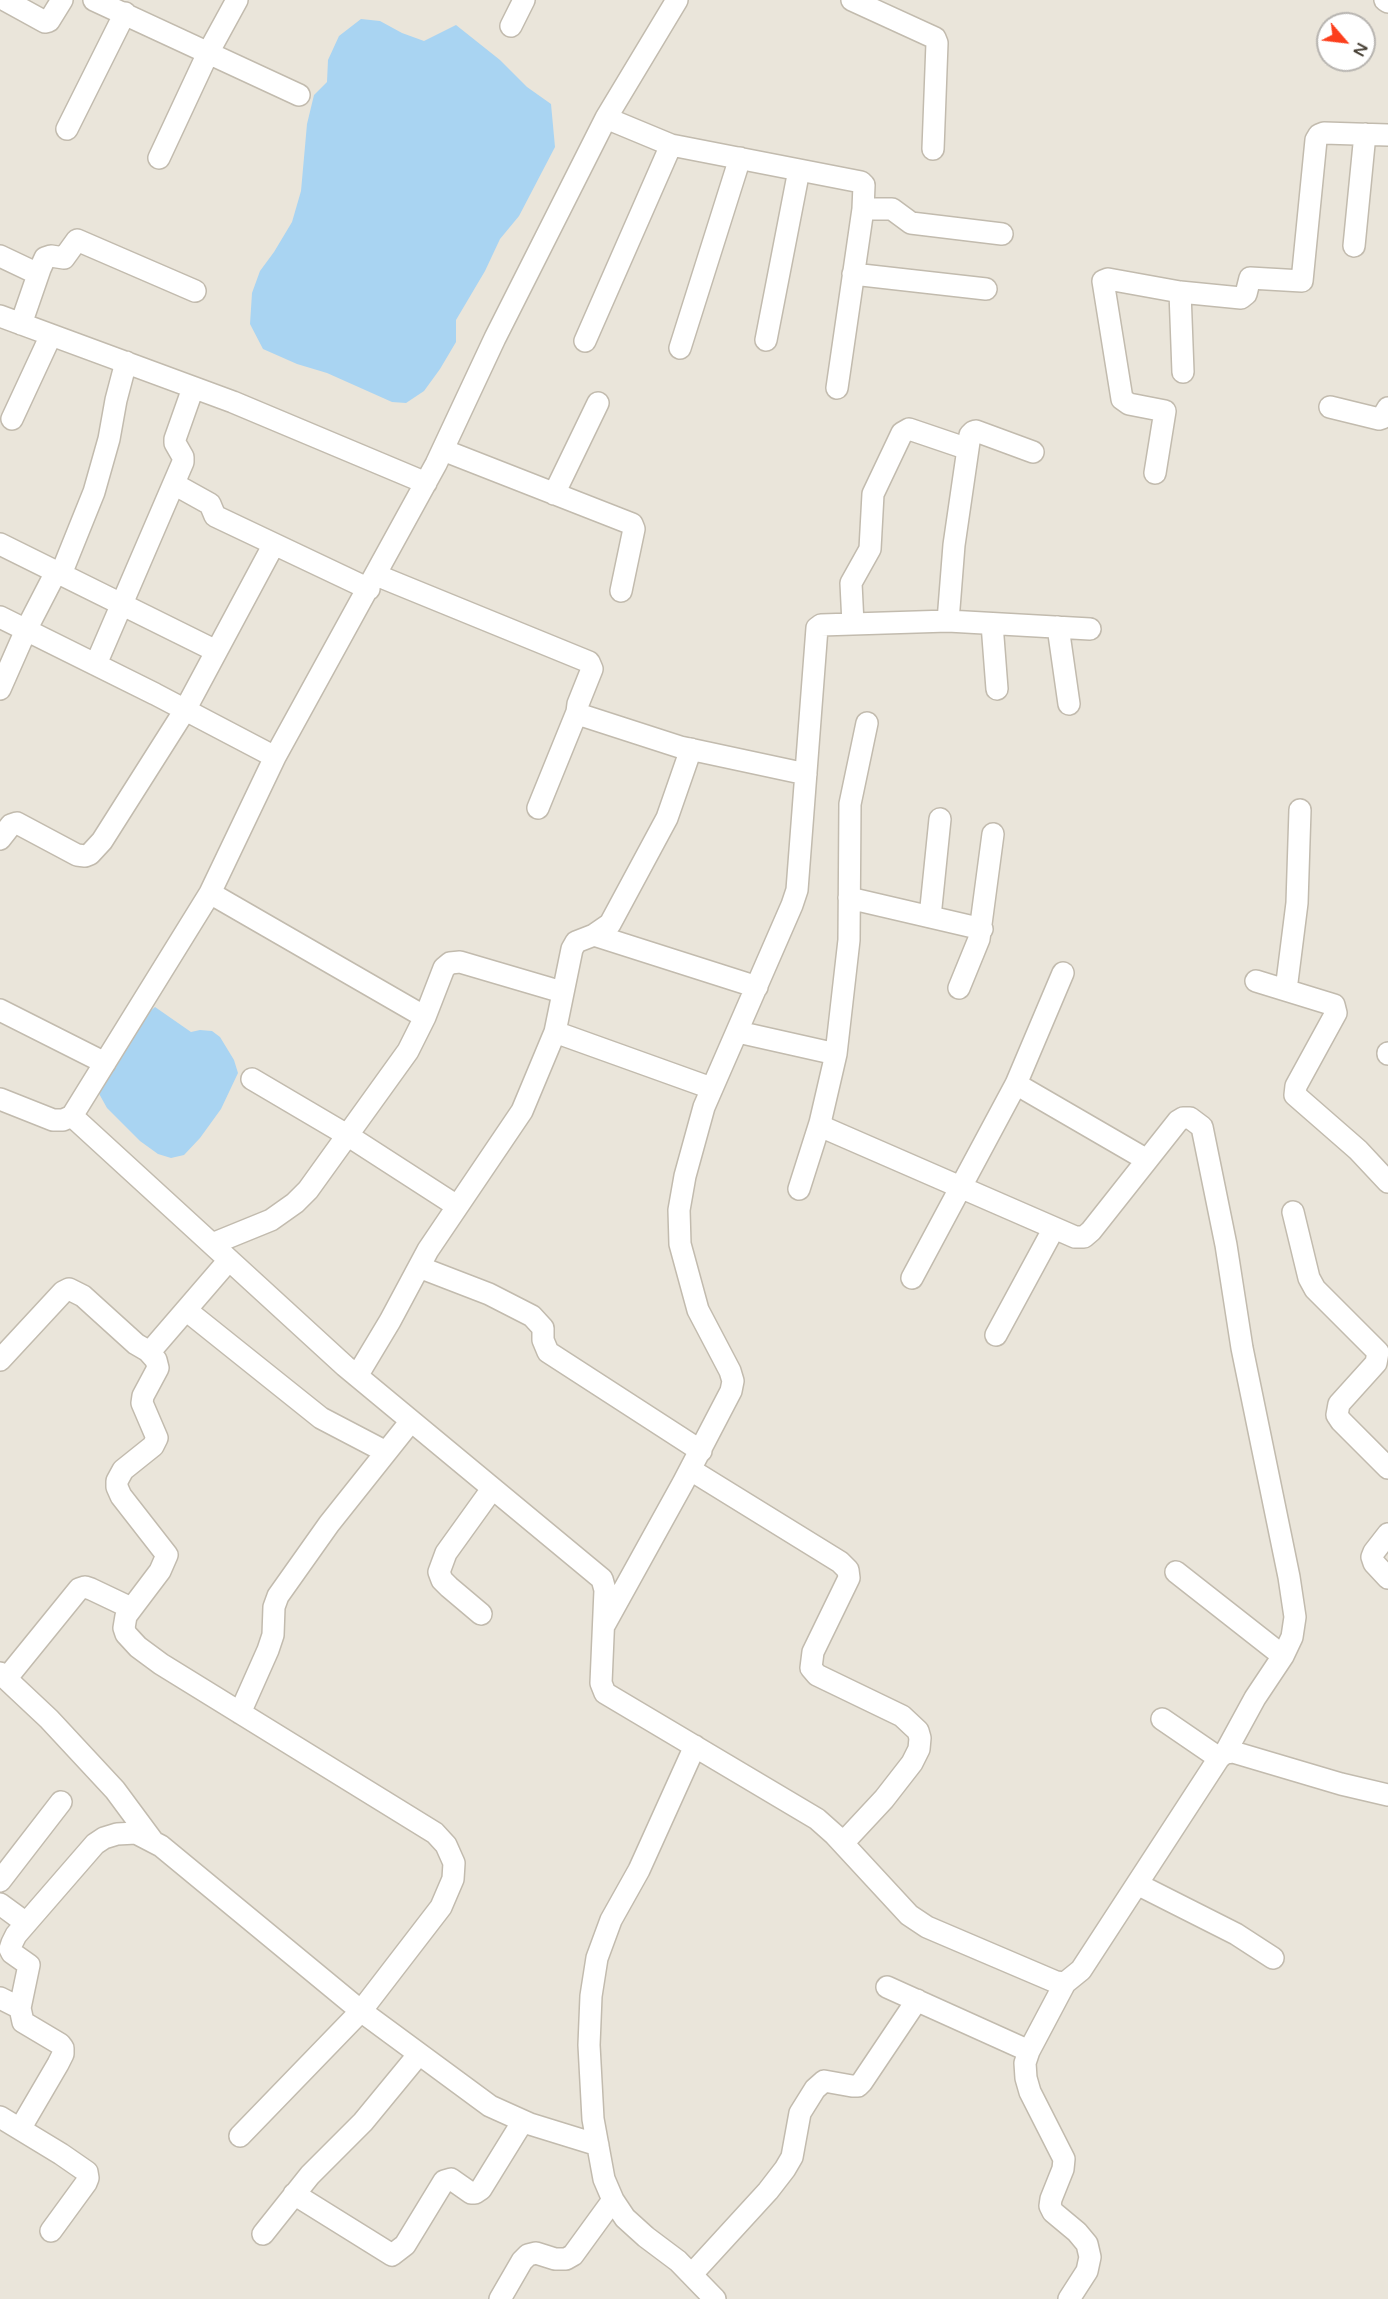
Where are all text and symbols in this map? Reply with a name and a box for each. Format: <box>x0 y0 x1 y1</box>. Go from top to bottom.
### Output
north arrow <box>1316 12 1376 72</box>
text: N <box>1348 39 1372 60</box>

